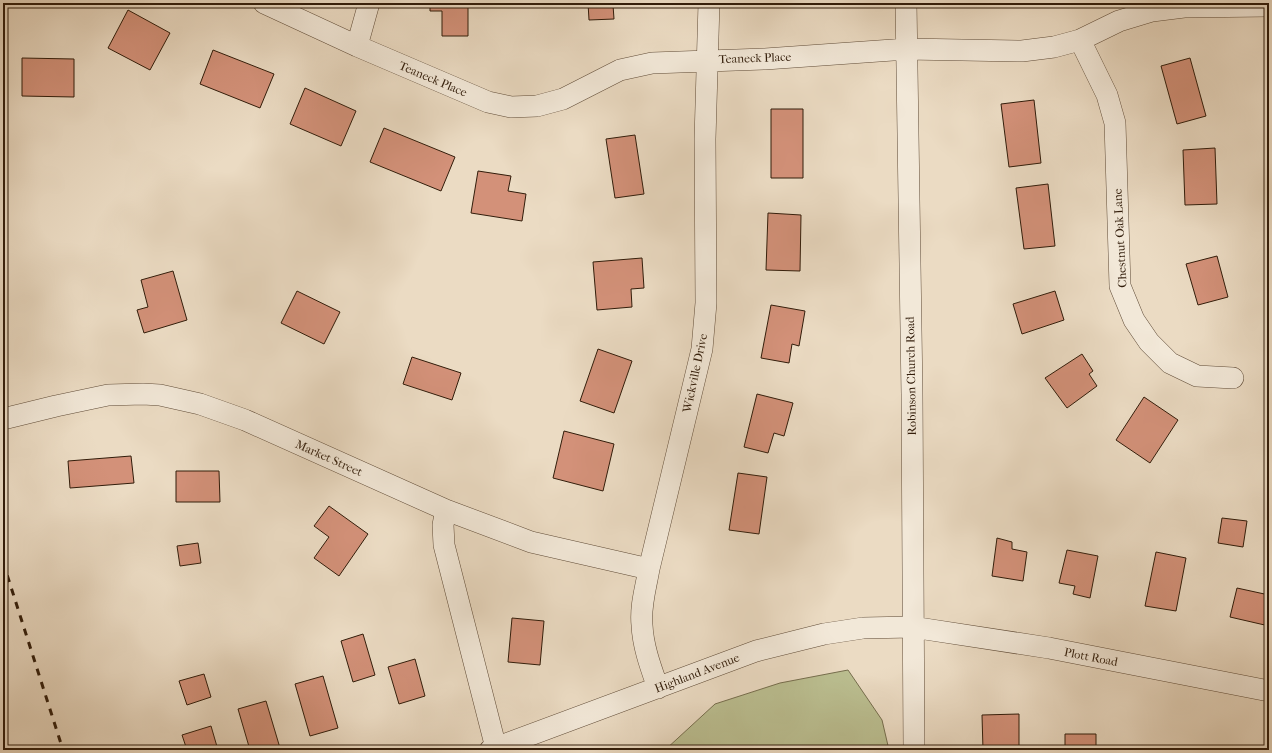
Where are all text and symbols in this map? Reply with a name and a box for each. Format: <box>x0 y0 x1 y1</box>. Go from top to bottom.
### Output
street label: Teaneck Place <box>718 50 792 66</box>
street label: Teaneck Place <box>397 58 469 100</box>
street label: Chestnut Oak Lane <box>1110 188 1130 288</box>
street label: Robinson Church Road <box>903 316 919 436</box>
street label: Wickville Drive <box>680 332 710 415</box>
street label: Market Street <box>293 437 365 479</box>
street label: Plott Road <box>1063 645 1119 669</box>
street label: Highland Avenue <box>653 650 741 696</box>

